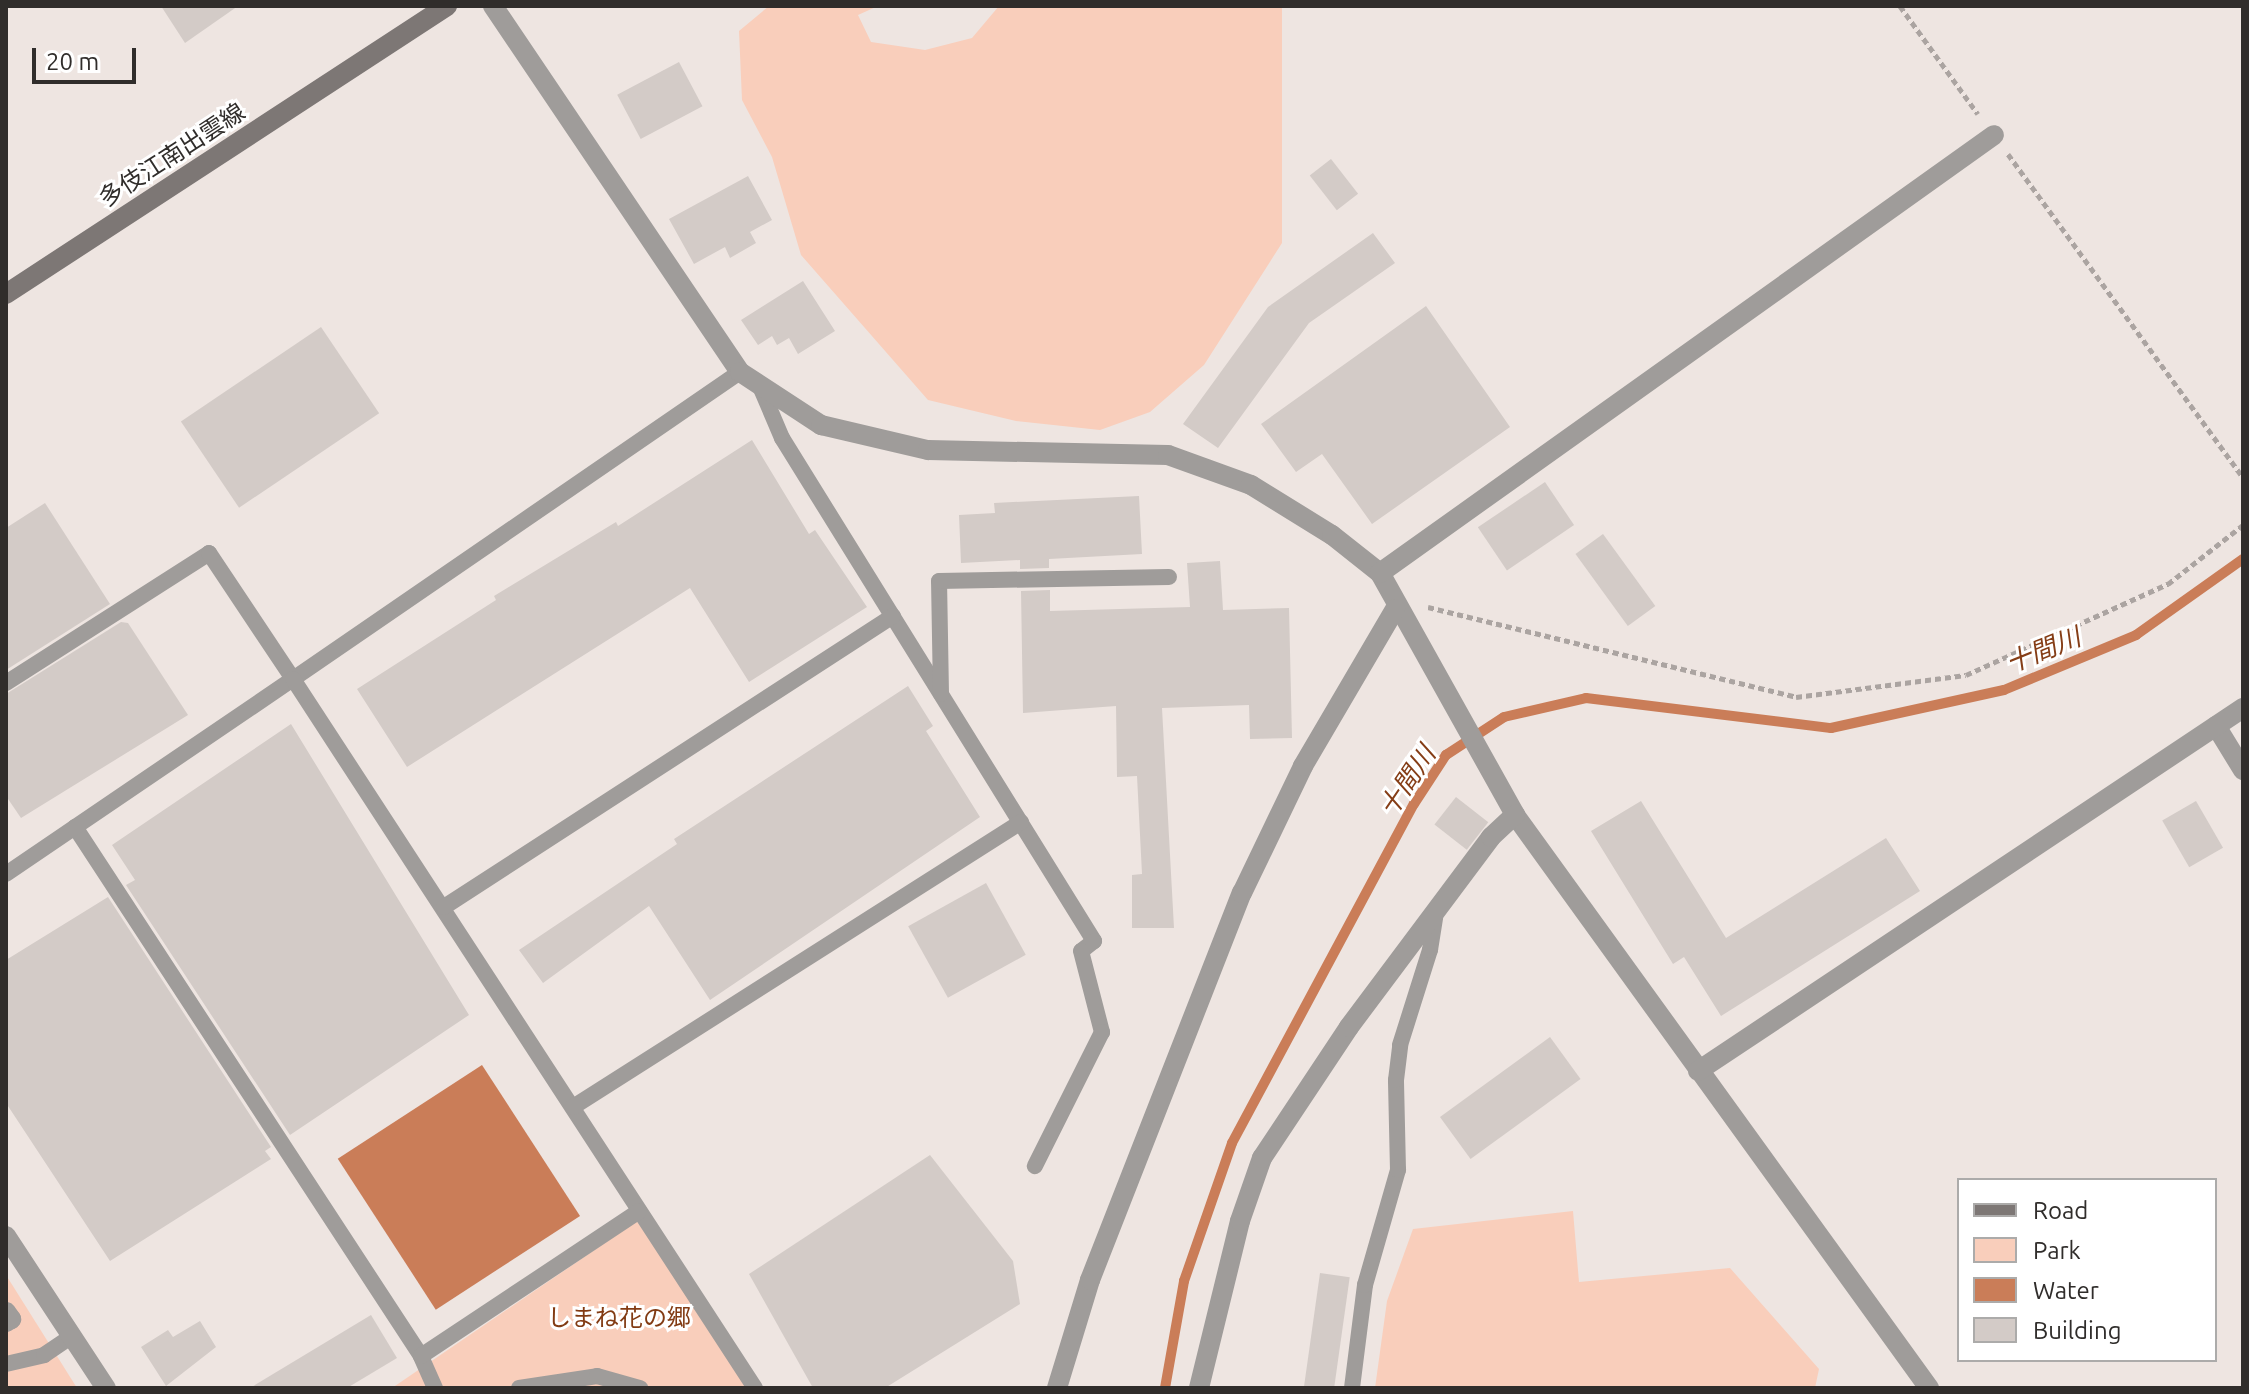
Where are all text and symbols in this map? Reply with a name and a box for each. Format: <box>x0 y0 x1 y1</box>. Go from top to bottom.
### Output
scale bar <box>36 32 140 82</box>
text: 20 m <box>46 48 99 75</box>
street label: 多伎江南出雲線 <box>94 97 250 213</box>
water label: 十間川 <box>2001 621 2085 679</box>
water label: 十間川 <box>1372 740 1442 822</box>
legend <box>1957 1178 2217 1362</box>
text: Road <box>2033 1197 2088 1224</box>
text: Park <box>2033 1237 2081 1264</box>
text: Water <box>2033 1277 2099 1304</box>
park label: しまね花の郷 <box>547 1304 691 1332</box>
text: Building <box>2033 1317 2121 1344</box>

